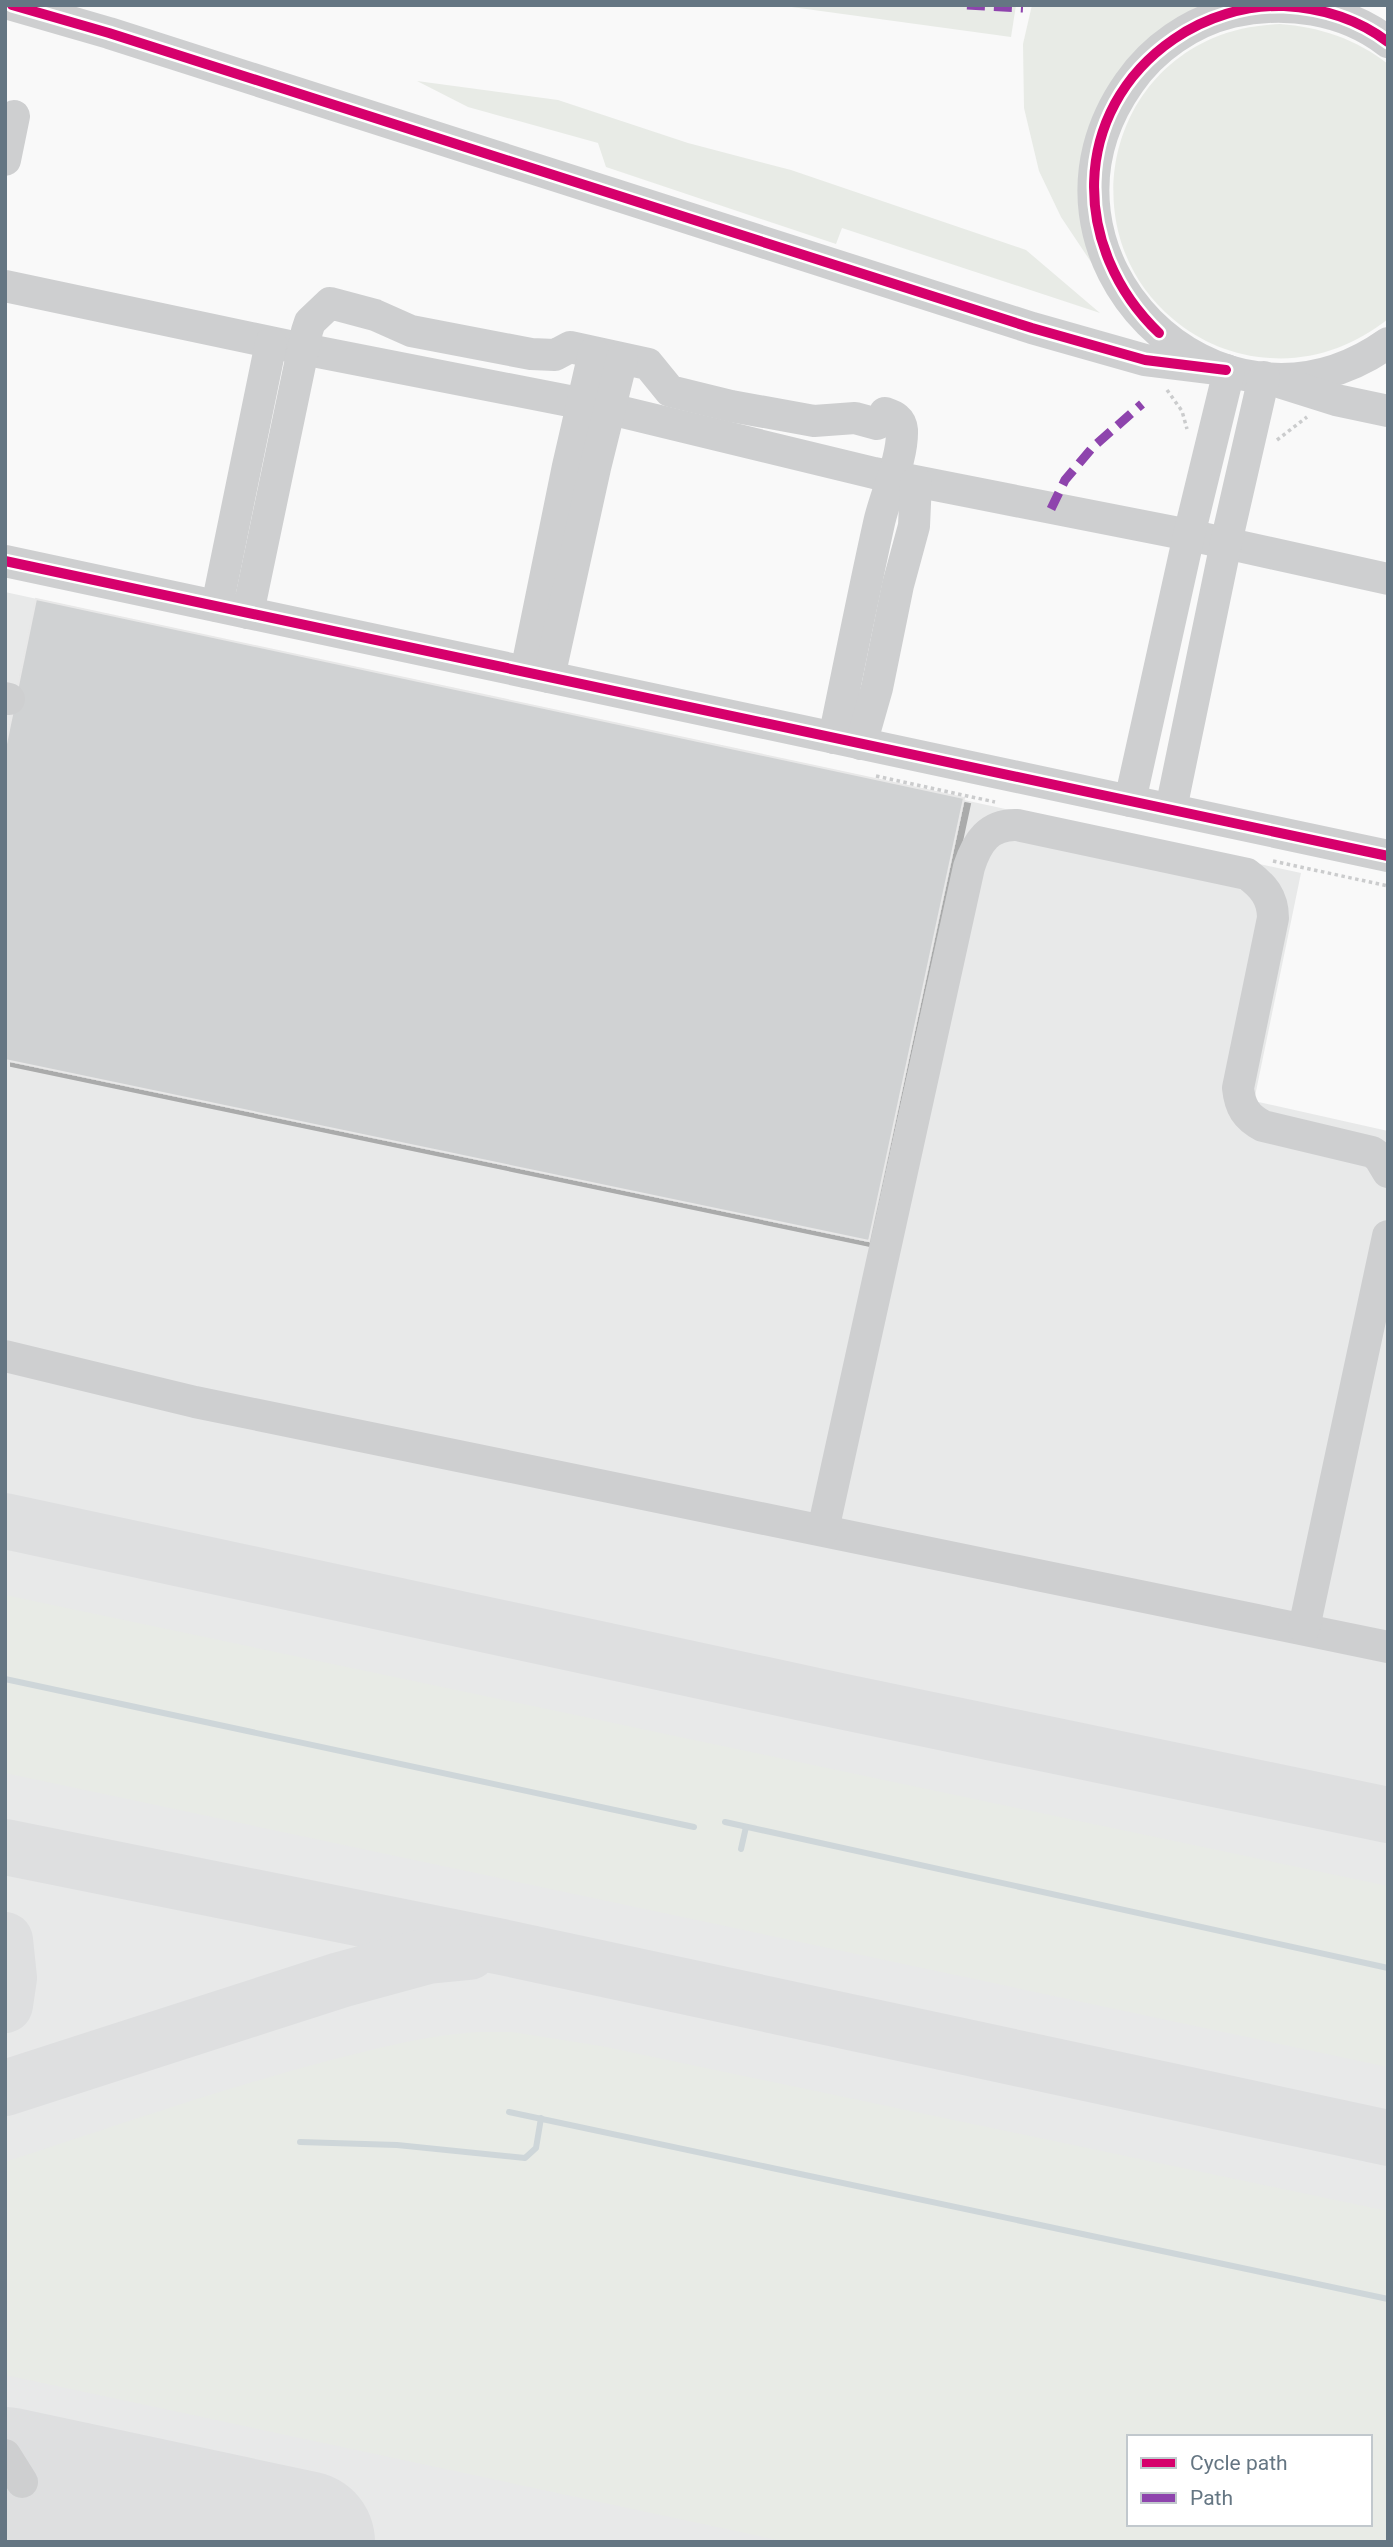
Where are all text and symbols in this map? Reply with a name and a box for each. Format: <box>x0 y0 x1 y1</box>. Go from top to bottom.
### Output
legend <box>1127 2435 1372 2526</box>
text: Cycle path <box>1190 2451 1288 2475</box>
text: Path <box>1190 2486 1233 2510</box>

